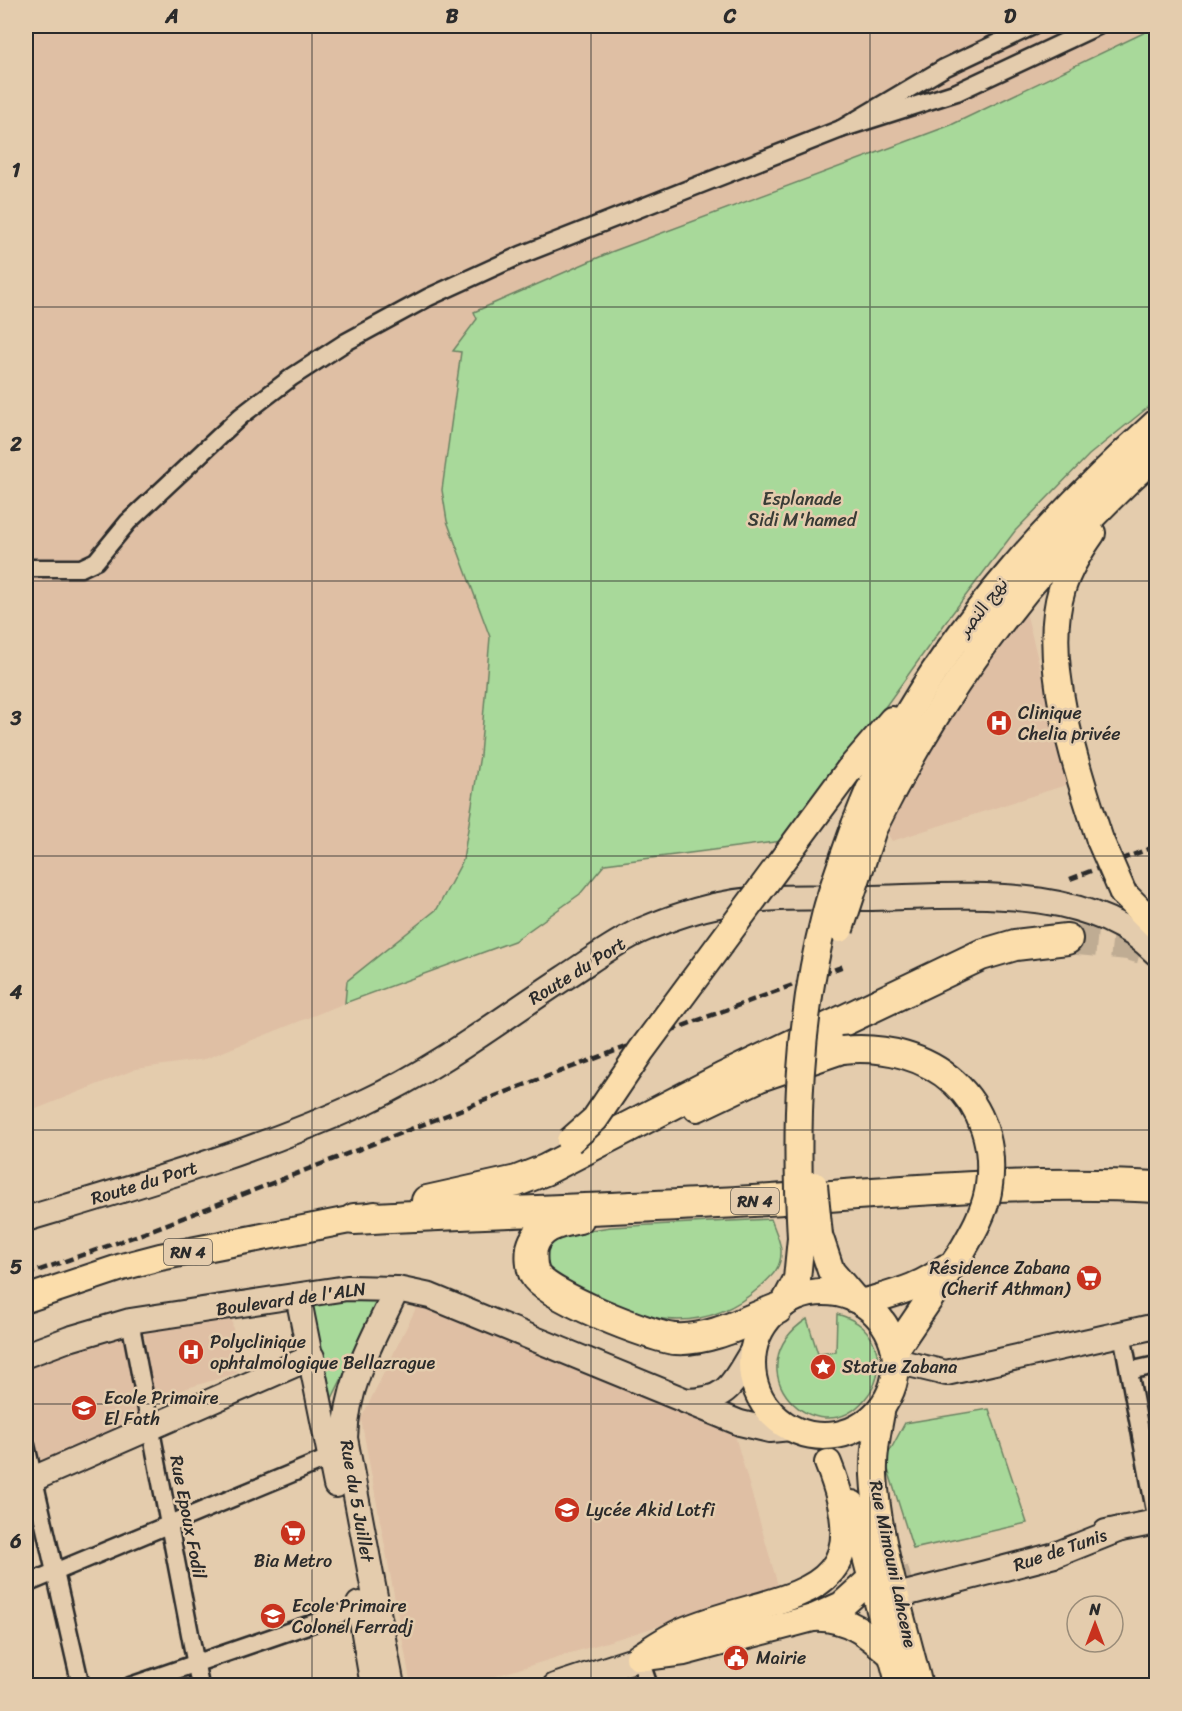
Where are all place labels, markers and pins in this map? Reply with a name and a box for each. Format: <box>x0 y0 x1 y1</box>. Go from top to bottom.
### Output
place label: Clinique Chelia privée <box>1018 697 1120 750</box>
hospital icon: Clinique Chelia privée <box>984 708 1014 738</box>
place label: Résidence Zabana (Cherif Athman) <box>929 1252 1072 1305</box>
supermarket icon: Résidence Zabana (Cherif Athman) <box>1074 1263 1104 1293</box>
place label: Polyclinique ophtalmologique Bellazrague <box>210 1326 436 1379</box>
hospital icon: Polyclinique ophtalmologique Bellazrague <box>176 1337 206 1367</box>
place label: Statue Zabana <box>842 1351 957 1383</box>
place icon: Statue Zabana <box>808 1352 838 1382</box>
place label: Ecole Primaire El Fath <box>104 1382 219 1435</box>
school or university icon: Ecole Primaire El Fath <box>69 1393 99 1423</box>
place label: Lycée Akid Lotfi <box>586 1494 715 1526</box>
school or university icon: Lycée Akid Lotfi <box>552 1495 582 1525</box>
supermarket icon: Bia Metro <box>278 1518 308 1548</box>
place label: Bia Metro <box>254 1545 332 1577</box>
place label: Ecole Primaire Colonel Ferradj <box>292 1590 413 1643</box>
school or university icon: Ecole Primaire Colonel Ferradj <box>258 1601 288 1631</box>
place label: Mairie <box>756 1642 806 1674</box>
public building icon: Mairie <box>721 1643 751 1673</box>

